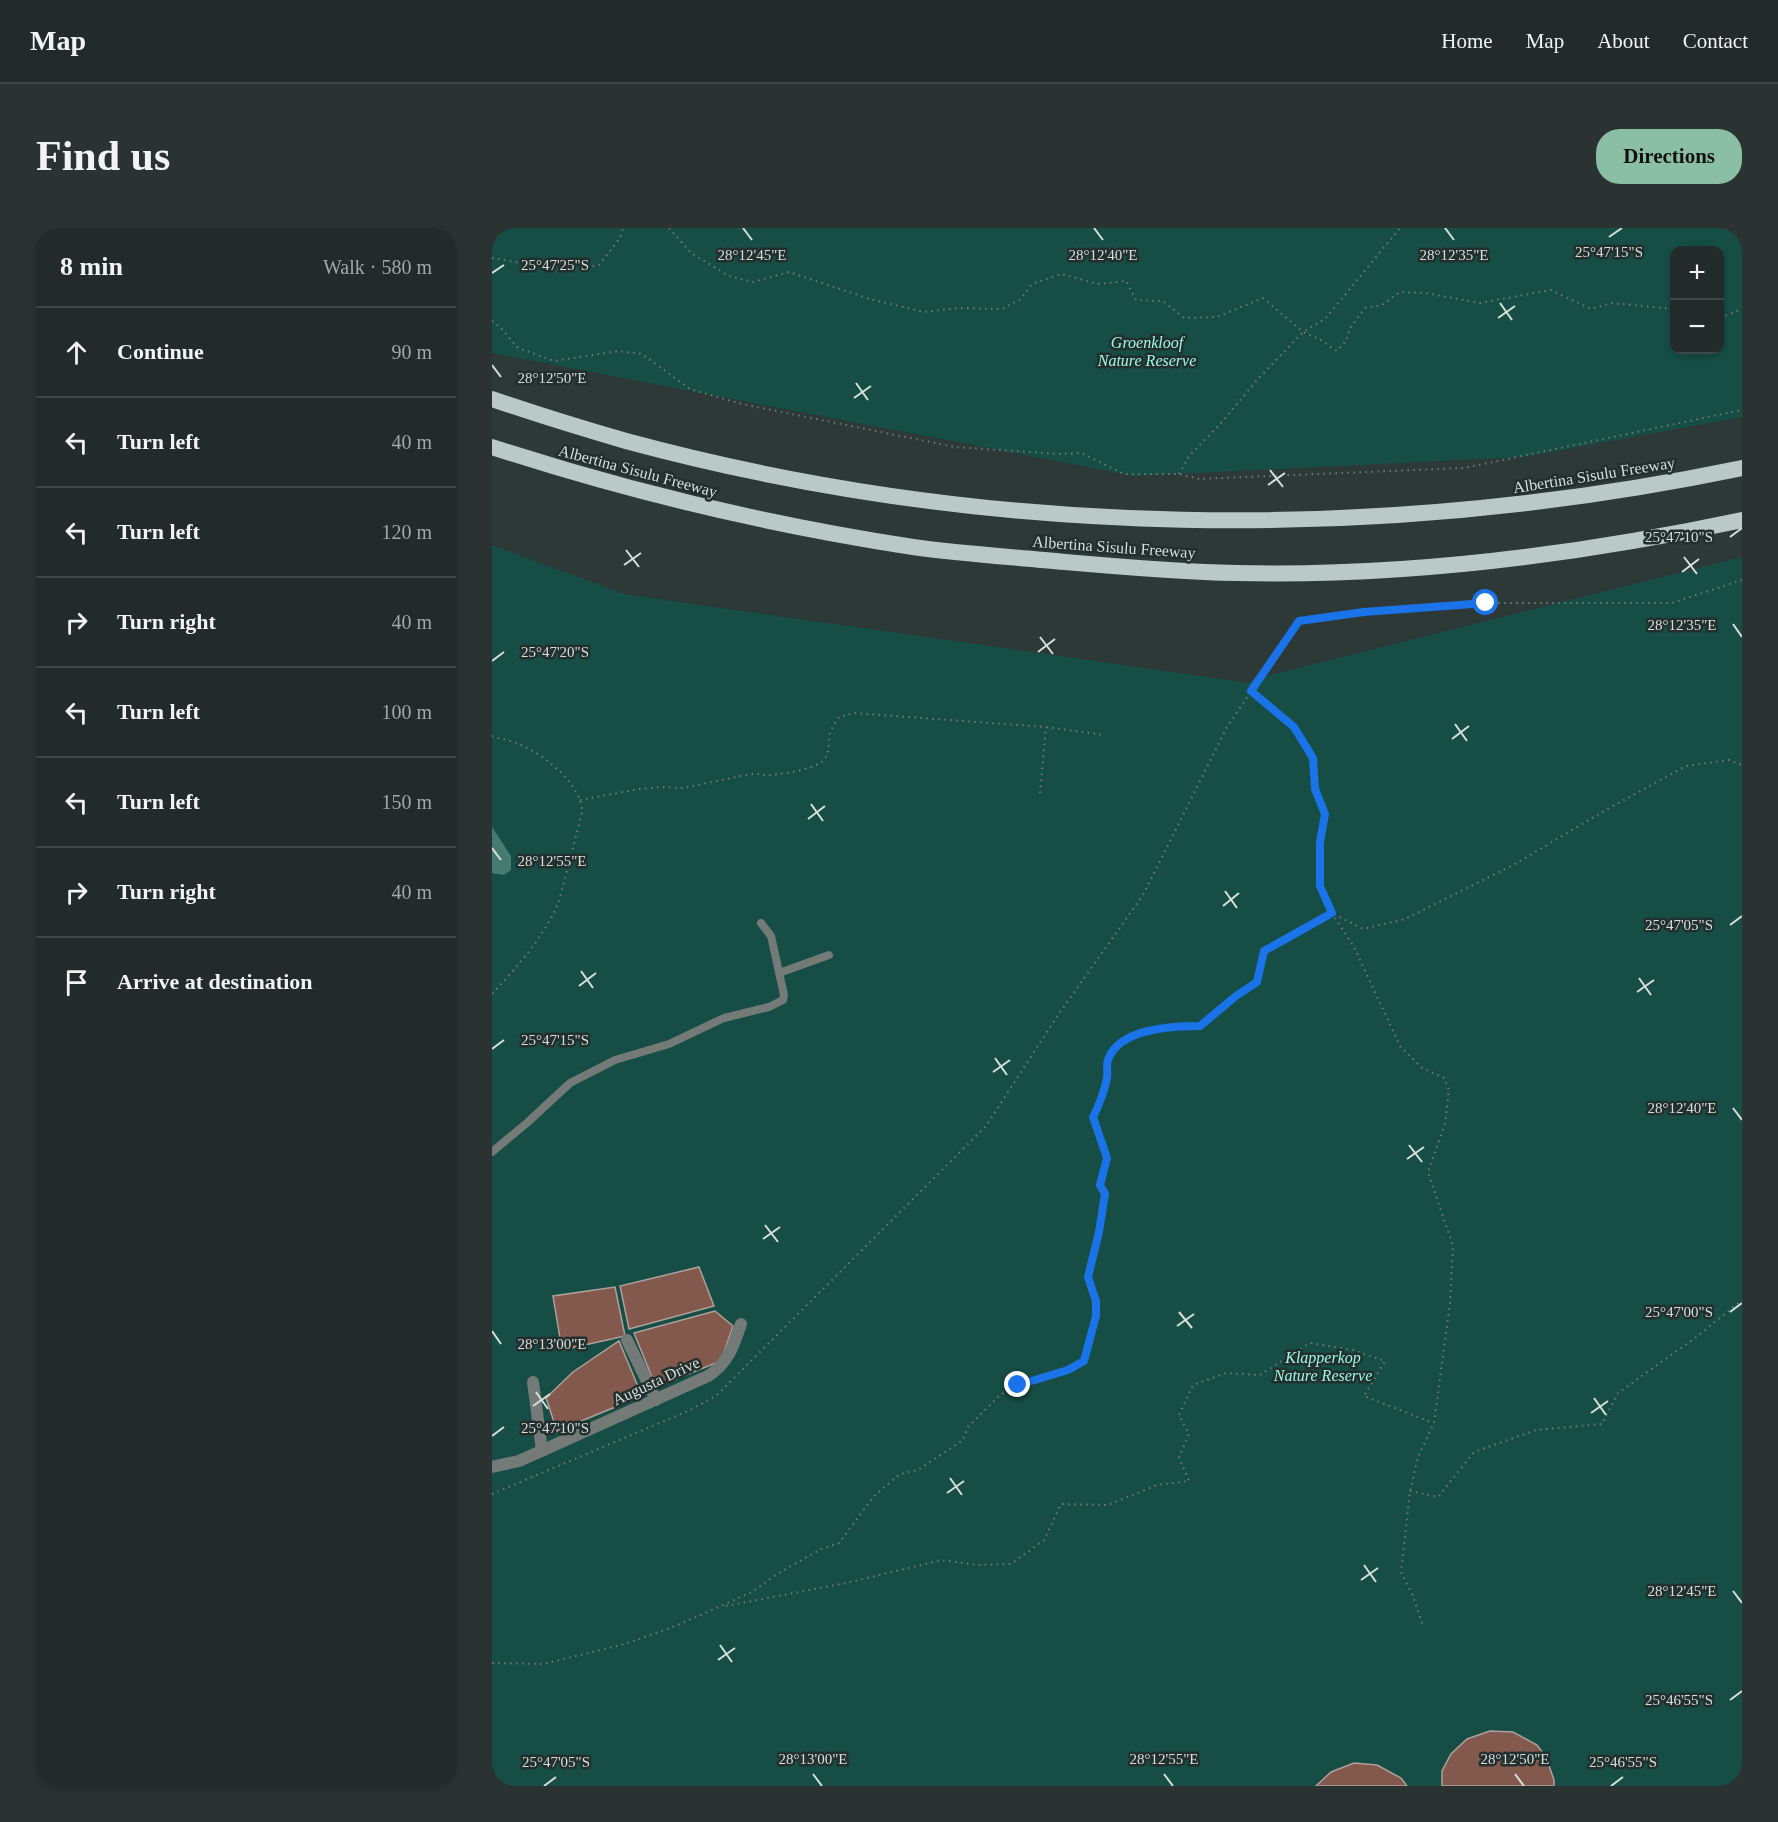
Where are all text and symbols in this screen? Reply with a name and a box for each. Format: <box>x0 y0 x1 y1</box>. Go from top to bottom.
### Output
text: Map <box>30 25 86 56</box>
text: Home <box>1441 29 1493 53</box>
text: Map <box>1526 29 1564 53</box>
text: About <box>1597 29 1650 53</box>
text: Contact <box>1683 29 1748 53</box>
button: Directions <box>1596 129 1742 184</box>
text: Find us <box>36 133 170 179</box>
text: 25°47'15"S <box>1575 244 1643 260</box>
map controls <box>1670 246 1724 354</box>
button: + <box>1670 246 1724 300</box>
text: 28°12'45"E <box>718 247 787 263</box>
text: 28°12'40"E <box>1069 247 1138 263</box>
text: 28°12'35"E <box>1420 247 1489 263</box>
text: 8 min <box>60 252 123 281</box>
text: Walk · 580 m <box>323 256 432 278</box>
text: 25°47'25"S <box>521 257 589 273</box>
button: − <box>1670 300 1724 354</box>
park label: Groenkloof Nature Reserve <box>1097 334 1196 369</box>
icon: ahead <box>60 336 93 369</box>
text: Continue <box>117 339 204 364</box>
text: 90 m <box>391 341 432 363</box>
text: 28°12'50"E <box>518 370 587 386</box>
icon: left <box>60 426 93 459</box>
text: Turn left <box>117 429 200 454</box>
text: 40 m <box>391 431 432 453</box>
street label: Albertina Sisulu Freeway <box>557 442 719 501</box>
street label: Albertina Sisulu Freeway <box>1512 454 1676 497</box>
icon: left <box>60 516 93 549</box>
text: Turn left <box>117 519 200 544</box>
text: 120 m <box>381 521 432 543</box>
text: 25°47'10"S <box>1645 529 1713 545</box>
street label: Albertina Sisulu Freeway <box>1032 533 1196 562</box>
route start <box>1472 589 1498 615</box>
icon: right <box>60 606 93 639</box>
text: Turn right <box>117 609 216 634</box>
text: 40 m <box>391 611 432 633</box>
text: 28°12'35"E <box>1648 617 1717 633</box>
text: 25°47'20"S <box>521 644 589 660</box>
icon: left <box>60 696 93 729</box>
text: Turn left <box>117 699 200 724</box>
text: 100 m <box>381 701 432 723</box>
icon: left <box>60 786 93 819</box>
text: Turn left <box>117 789 200 814</box>
text: 150 m <box>381 791 432 813</box>
text: 28°12'55"E <box>518 853 587 869</box>
icon: right <box>60 876 93 909</box>
text: Turn right <box>117 879 216 904</box>
text: 40 m <box>391 881 432 903</box>
text: 25°47'05"S <box>1645 917 1713 933</box>
icon: arrive <box>60 966 93 999</box>
text: Arrive at destination <box>117 969 313 994</box>
text: 25°47'15"S <box>521 1032 589 1048</box>
text: 28°12'40"E <box>1648 1100 1717 1116</box>
text: 25°47'00"S <box>1645 1304 1713 1320</box>
text: 28°13'00"E <box>518 1336 587 1352</box>
park label: Klapperkop Nature Reserve <box>1273 1349 1372 1384</box>
street label: Augusta Drive <box>610 1353 703 1409</box>
route end <box>1004 1371 1030 1397</box>
text: 25°47'10"S <box>521 1420 589 1436</box>
text: 28°12'45"E <box>1648 1583 1717 1599</box>
text: 25°46'55"S <box>1645 1692 1713 1708</box>
text: 28°13'00"E <box>779 1751 848 1767</box>
text: 28°12'55"E <box>1130 1751 1199 1767</box>
text: 28°12'50"E <box>1481 1751 1550 1767</box>
text: 25°47'05"S <box>522 1754 590 1770</box>
text: 25°46'55"S <box>1589 1754 1657 1770</box>

